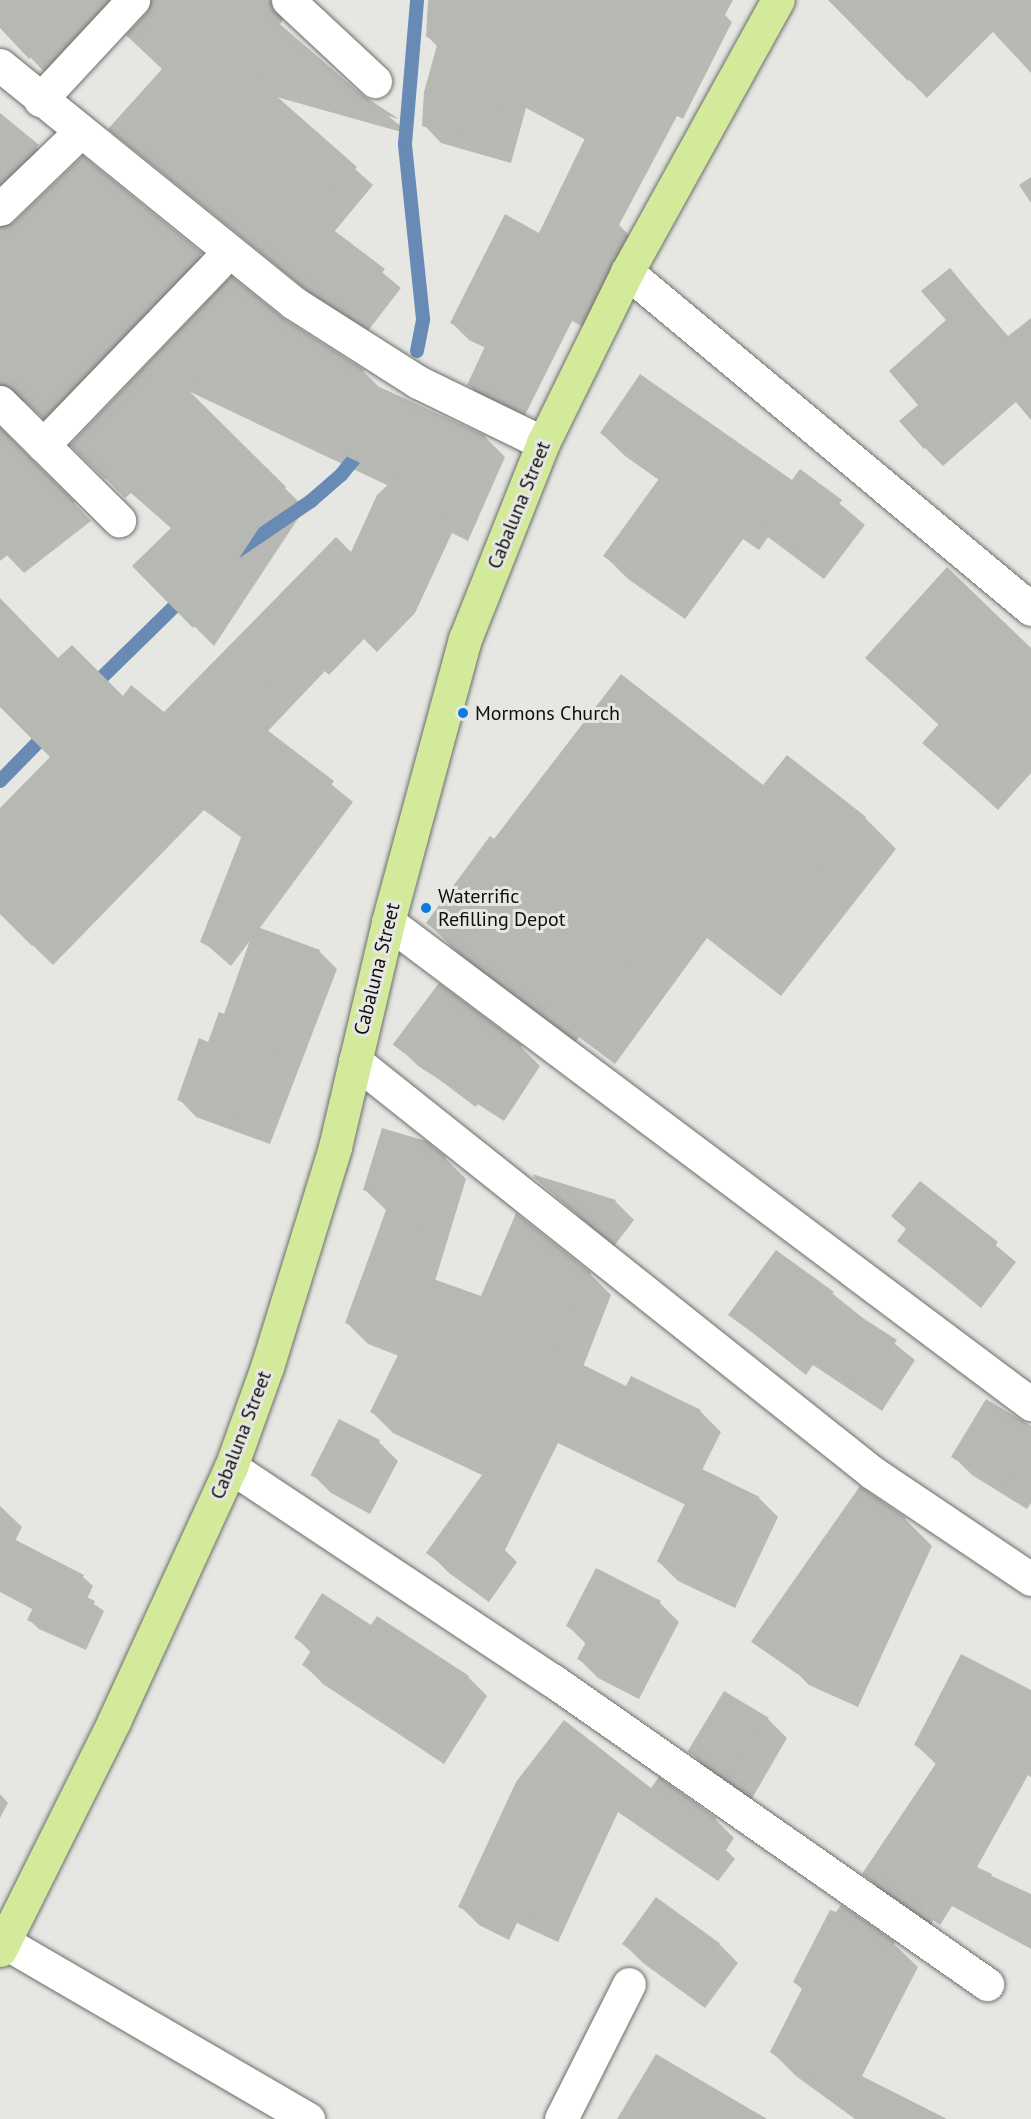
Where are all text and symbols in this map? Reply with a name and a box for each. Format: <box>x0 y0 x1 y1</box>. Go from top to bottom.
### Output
street label: Cabaluna Street <box>482 438 556 572</box>
place label: Mormons Church <box>475 701 620 725</box>
marker: Mormons Church <box>456 706 470 720</box>
place label: Waterrific Refilling Depot <box>438 885 566 932</box>
street label: Cabaluna Street <box>349 900 405 1038</box>
marker: Waterrific Refilling Depot <box>419 901 433 915</box>
street label: Cabaluna Street <box>205 1367 277 1503</box>

